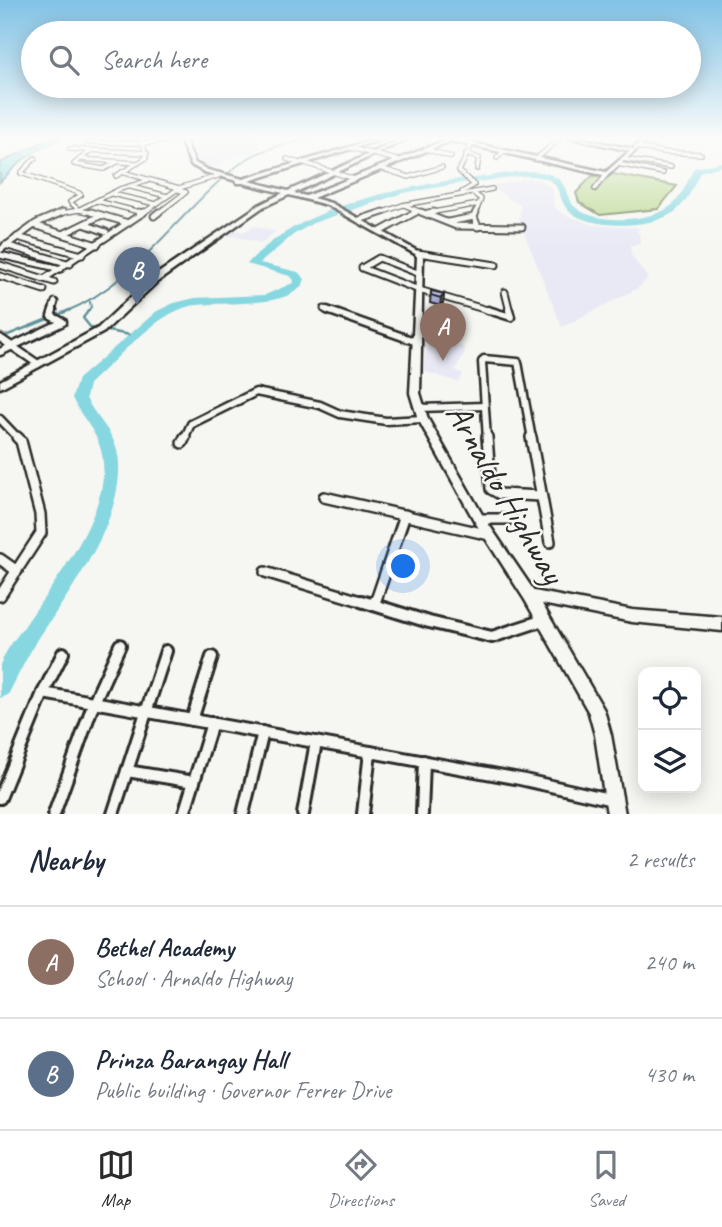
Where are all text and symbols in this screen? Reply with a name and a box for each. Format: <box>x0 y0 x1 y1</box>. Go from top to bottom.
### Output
search box <box>21 21 701 98</box>
icon: search <box>45 41 83 79</box>
text: Search here <box>101 43 207 76</box>
pin: B <box>114 247 160 305</box>
pin: A <box>420 303 466 361</box>
street label: Arnaldo Highway <box>436 395 576 593</box>
your location <box>386 549 420 583</box>
map controls <box>638 667 701 793</box>
button: locate <box>638 667 701 730</box>
button: layers <box>638 730 701 793</box>
text: Nearby <box>28 841 104 879</box>
text: 2 results <box>627 845 694 874</box>
text: Bethel Academy <box>95 931 234 964</box>
text: A <box>45 948 57 977</box>
text: 240 m <box>645 948 694 977</box>
text: School · Arnaldo Highway <box>95 964 292 993</box>
text: Prinza Barangay Hall <box>95 1043 286 1076</box>
text: B <box>45 1060 57 1089</box>
text: 430 m <box>645 1060 694 1089</box>
text: Public building · Governor Ferrer Drive <box>95 1076 391 1105</box>
tab: Map <box>97 1146 135 1212</box>
tab: Directions <box>328 1146 394 1212</box>
tab: Saved <box>587 1146 625 1212</box>

